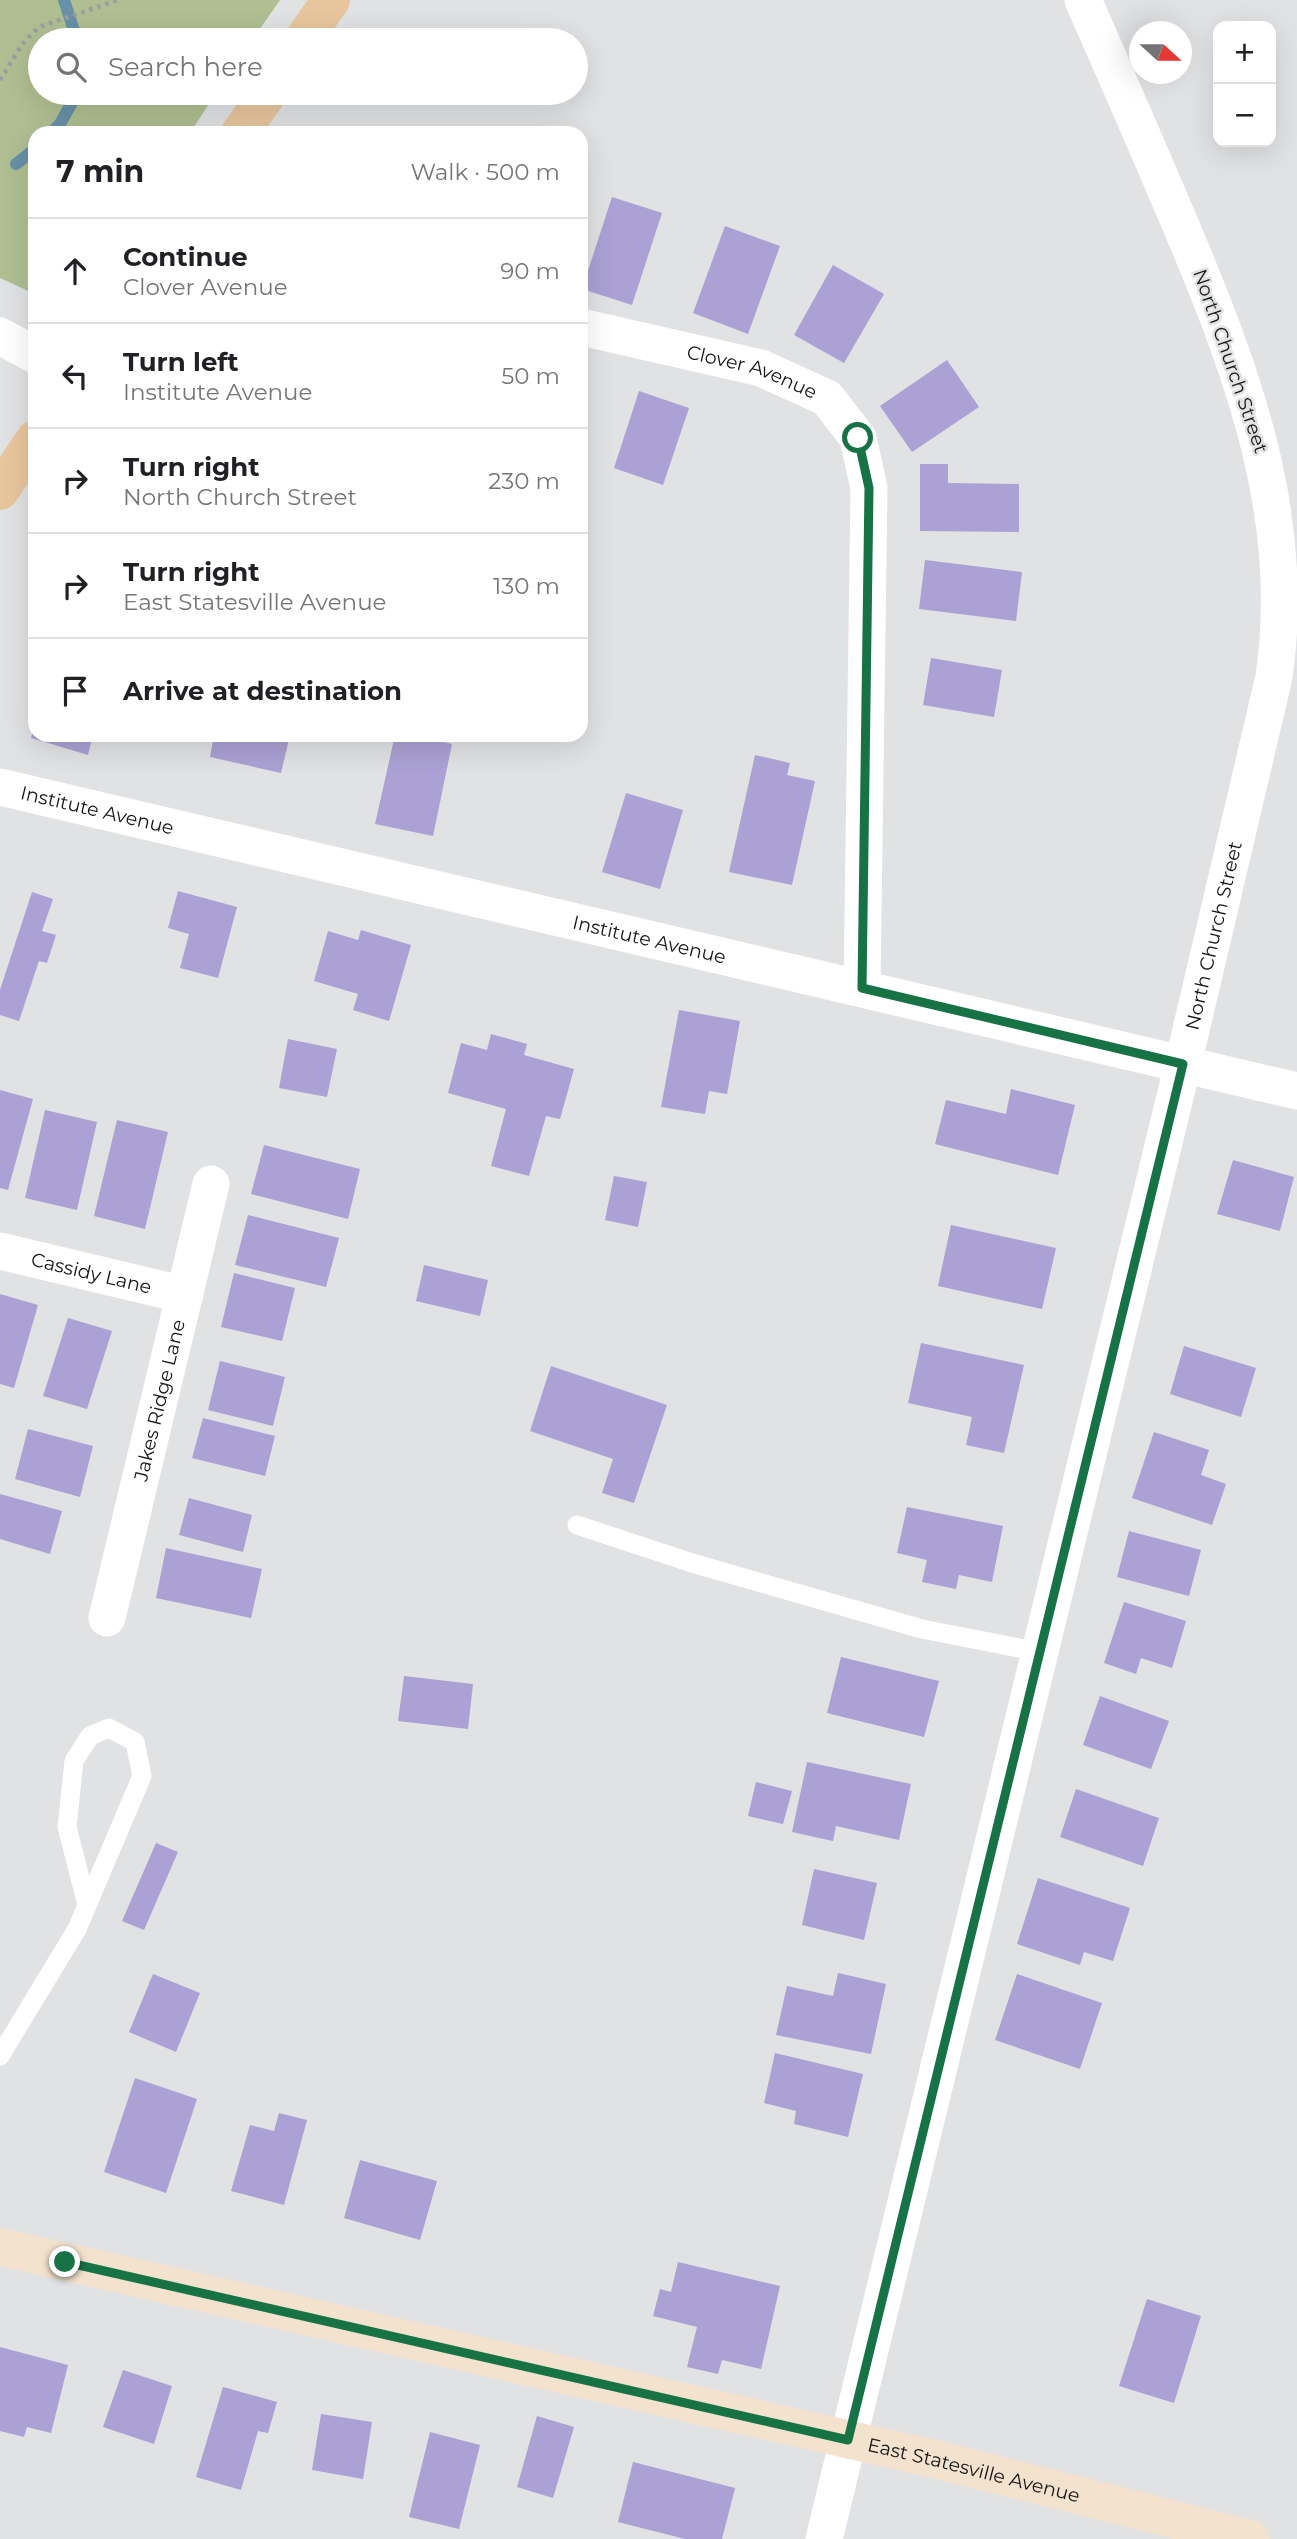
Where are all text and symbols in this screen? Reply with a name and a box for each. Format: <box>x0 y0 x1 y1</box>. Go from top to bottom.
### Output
north arrow <box>1129 21 1192 84</box>
map controls <box>1213 21 1276 147</box>
button: + <box>1213 21 1276 84</box>
search box <box>28 28 588 105</box>
icon: search <box>52 48 90 86</box>
text: Search here <box>108 51 263 83</box>
button: − <box>1213 84 1276 147</box>
text: 7 min <box>56 153 144 190</box>
text: Walk · 500 m <box>410 158 560 186</box>
text: Continue <box>123 241 248 273</box>
icon: ahead <box>56 252 94 290</box>
text: 90 m <box>500 257 560 285</box>
street label: North Church Street <box>1188 266 1273 456</box>
text: Clover Avenue <box>123 273 288 301</box>
street label: Clover Avenue <box>685 340 821 404</box>
text: Turn left <box>123 346 239 378</box>
icon: left <box>56 357 94 395</box>
text: 50 m <box>501 362 560 390</box>
text: Institute Avenue <box>123 378 312 406</box>
route start <box>842 422 873 453</box>
text: Turn right <box>123 451 259 483</box>
icon: right <box>56 462 94 500</box>
text: 230 m <box>488 467 560 495</box>
text: North Church Street <box>123 483 357 511</box>
text: Turn right <box>123 556 259 588</box>
icon: right <box>56 567 94 605</box>
text: 130 m <box>493 572 560 600</box>
text: East Statesville Avenue <box>123 588 387 616</box>
icon: arrive <box>56 672 94 710</box>
text: Arrive at destination <box>123 675 402 707</box>
street label: Institute Avenue <box>18 781 176 839</box>
street label: North Church Street <box>1180 839 1247 1032</box>
street label: Institute Avenue <box>570 911 728 969</box>
street label: Cassidy Lane <box>29 1248 154 1299</box>
street label: Jakes Ridge Lane <box>129 1317 190 1484</box>
route end <box>49 2246 80 2277</box>
street label: East Statesville Avenue <box>865 2433 1082 2507</box>

